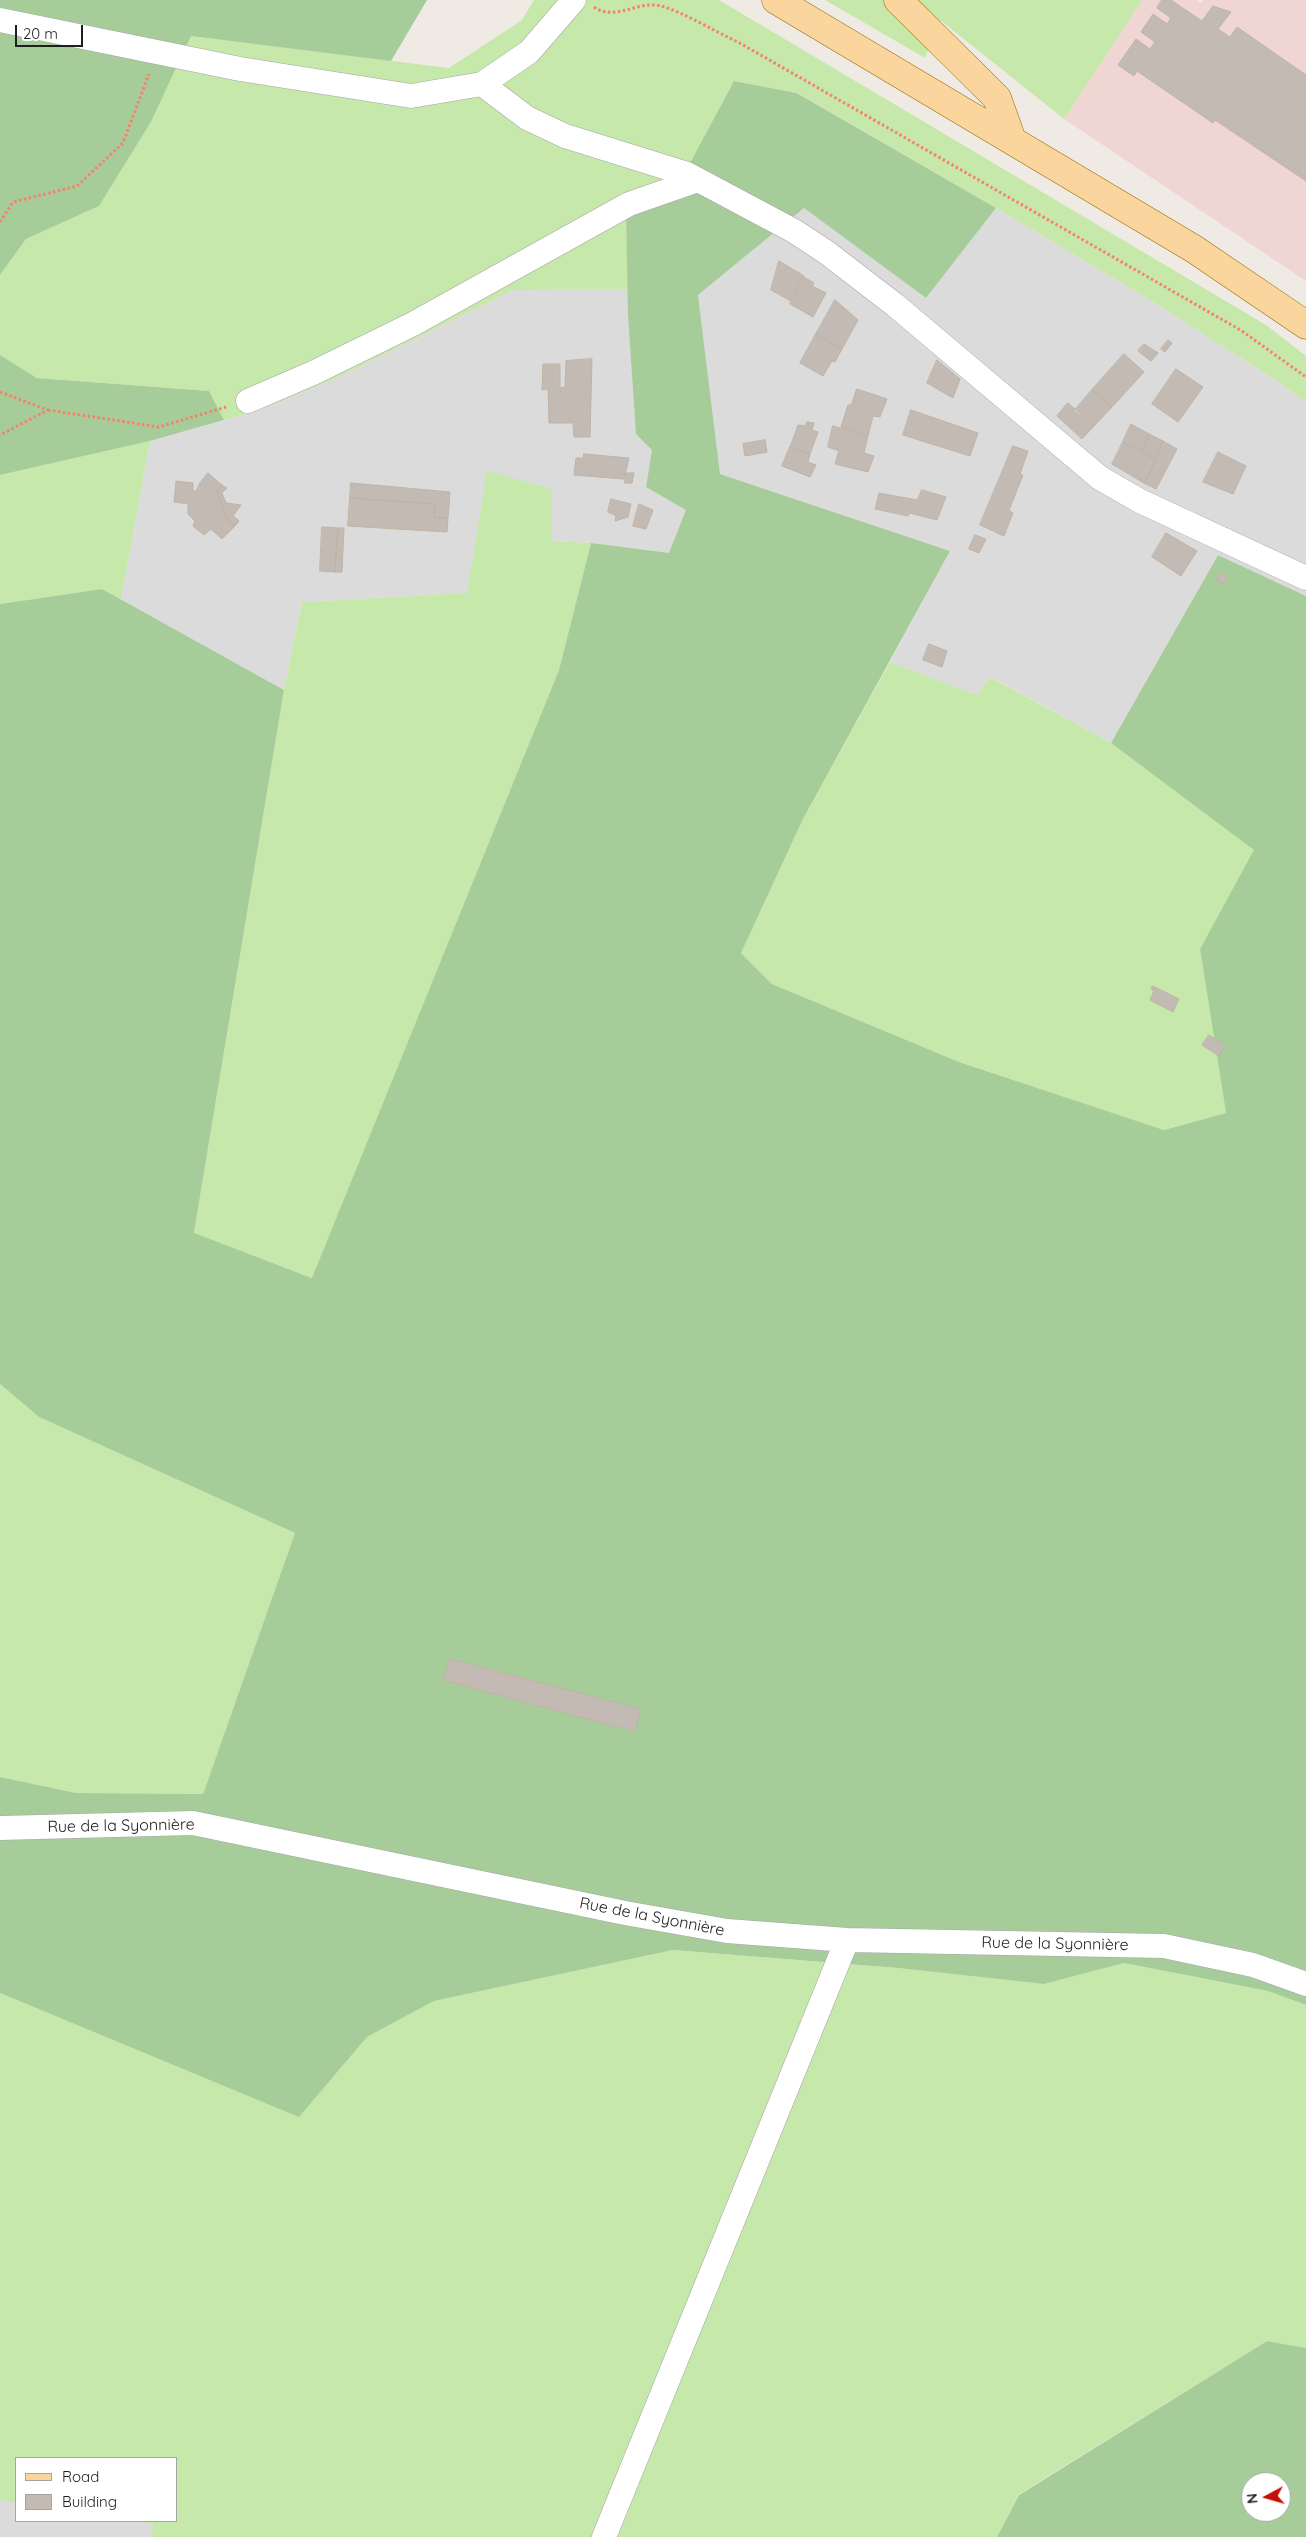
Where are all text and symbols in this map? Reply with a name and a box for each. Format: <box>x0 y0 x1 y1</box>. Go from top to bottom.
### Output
scale bar <box>18 15 85 47</box>
text: 20 m <box>23 24 58 43</box>
street label: Rue de la Syonnière <box>47 1815 195 1837</box>
street label: Rue de la Syonnière <box>578 1894 726 1940</box>
street label: Rue de la Syonnière <box>981 1933 1129 1955</box>
legend <box>15 2457 178 2522</box>
text: Road <box>62 2467 99 2486</box>
north arrow <box>1241 2472 1291 2522</box>
text: Building <box>62 2492 117 2511</box>
text: N <box>1243 2492 1262 2505</box>

